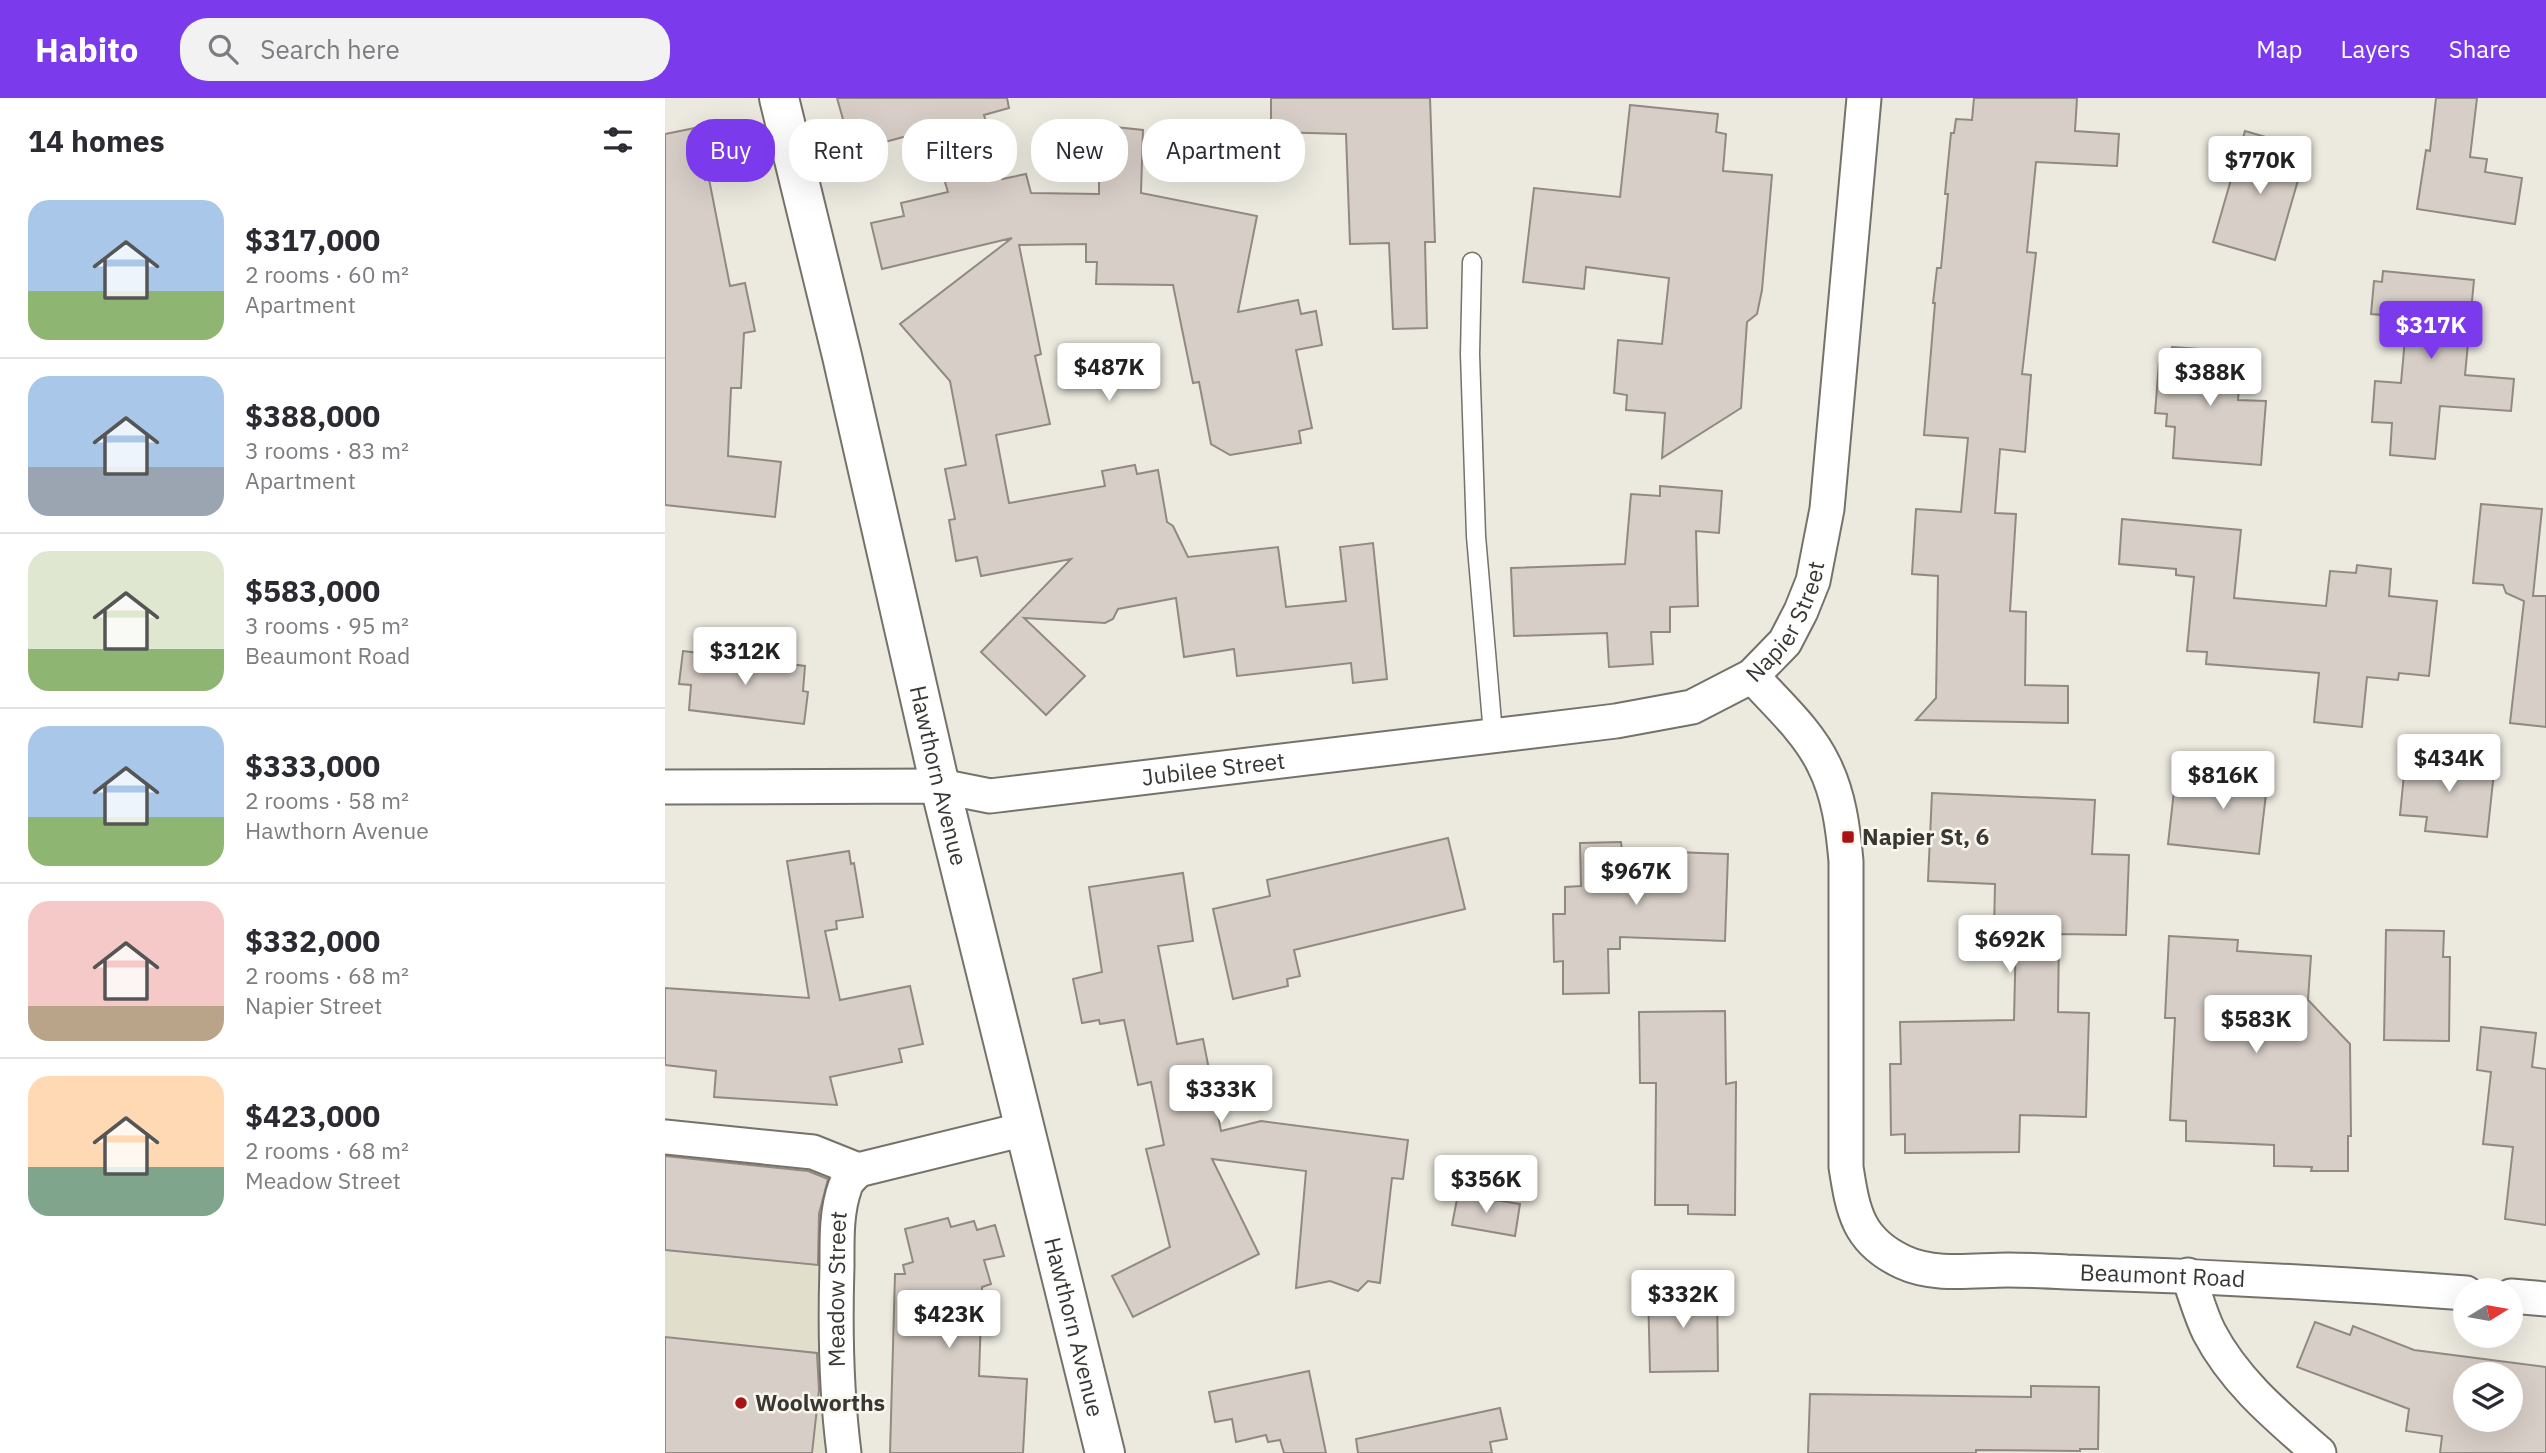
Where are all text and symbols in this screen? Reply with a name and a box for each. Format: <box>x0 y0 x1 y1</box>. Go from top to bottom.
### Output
search box <box>180 18 670 81</box>
text: Habito <box>35 28 138 71</box>
icon: search <box>204 30 242 68</box>
text: Search here <box>260 32 400 66</box>
text: Map <box>2256 33 2303 65</box>
text: Layers <box>2341 33 2411 65</box>
text: Share <box>2449 33 2511 65</box>
chip: Buy <box>686 119 775 182</box>
chip: Rent <box>789 119 888 182</box>
chip: Filters <box>902 119 1017 182</box>
chip: New <box>1031 119 1128 182</box>
chip: Apartment <box>1142 119 1305 182</box>
text: 14 homes <box>28 121 165 160</box>
icon: filters <box>599 121 637 159</box>
pin: $770K <box>2211 136 2309 196</box>
text: $770K <box>2224 144 2296 174</box>
text: $317,000 <box>245 220 380 259</box>
icon: home <box>84 228 168 312</box>
text: 2 rooms · 60 m² <box>245 259 409 289</box>
text: Apartment <box>245 289 356 319</box>
pin: $317K <box>2382 302 2480 361</box>
text: $317K <box>2395 309 2467 339</box>
pin: $487K <box>1060 344 1158 403</box>
pin: $388K <box>2161 348 2259 408</box>
text: $487K <box>1073 351 1145 381</box>
text: $388K <box>2174 356 2246 386</box>
text: $388,000 <box>245 396 380 435</box>
icon: home <box>84 404 168 488</box>
text: 3 rooms · 83 m² <box>245 435 409 465</box>
text: Apartment <box>245 465 356 495</box>
street label: Napier Street <box>1738 559 1831 688</box>
text: $583,000 <box>245 571 380 610</box>
icon: home <box>84 579 168 663</box>
text: 3 rooms · 95 m² <box>245 610 409 640</box>
pin: $312K <box>696 628 794 687</box>
text: $312K <box>709 635 781 665</box>
text: Beaumont Road <box>245 640 410 670</box>
street label: Hawthorn Avenue <box>904 682 975 868</box>
pin: $434K <box>2400 734 2498 794</box>
text: $434K <box>2413 742 2485 772</box>
street label: Jubilee Street <box>1140 745 1287 792</box>
text: $333,000 <box>245 746 380 785</box>
pin: $816K <box>2174 752 2272 811</box>
icon: home <box>84 754 168 838</box>
text: $816K <box>2187 759 2259 789</box>
text: 2 rooms · 58 m² <box>245 785 409 815</box>
text: Hawthorn Avenue <box>245 815 429 845</box>
place label: Napier St, 6 <box>1862 821 1990 851</box>
marker: Napier St, 6 <box>1840 829 1856 845</box>
pin: $967K <box>1587 848 1685 907</box>
text: $967K <box>1600 855 1672 885</box>
pin: $692K <box>1961 916 2059 975</box>
text: $332,000 <box>245 921 380 960</box>
text: $692K <box>1974 923 2046 953</box>
icon: home <box>84 929 168 1013</box>
text: 2 rooms · 68 m² <box>245 960 409 990</box>
text: Napier Street <box>245 990 382 1020</box>
pin: $583K <box>2207 996 2305 1055</box>
text: $583K <box>2220 1003 2292 1033</box>
pin: $333K <box>1172 1066 1270 1125</box>
text: $333K <box>1185 1073 1257 1103</box>
text: $423,000 <box>245 1096 380 1135</box>
icon: home <box>84 1104 168 1188</box>
text: 2 rooms · 68 m² <box>245 1135 409 1165</box>
pin: $356K <box>1437 1156 1535 1215</box>
text: $356K <box>1450 1163 1522 1193</box>
text: Meadow Street <box>245 1165 401 1195</box>
street label: Meadow Street <box>820 1209 853 1368</box>
street label: Hawthorn Avenue <box>1038 1234 1111 1420</box>
street label: Beaumont Road <box>2079 1256 2246 1293</box>
pin: $332K <box>1634 1270 1732 1330</box>
text: $332K <box>1647 1278 1719 1308</box>
north arrow <box>2453 1278 2523 1348</box>
map controls <box>2453 1278 2523 1432</box>
pin: $423K <box>900 1290 998 1350</box>
text: $423K <box>913 1298 985 1328</box>
button: layers <box>2453 1362 2523 1432</box>
place label: Woolworths <box>755 1387 885 1417</box>
marker: Woolworths <box>733 1395 749 1411</box>

